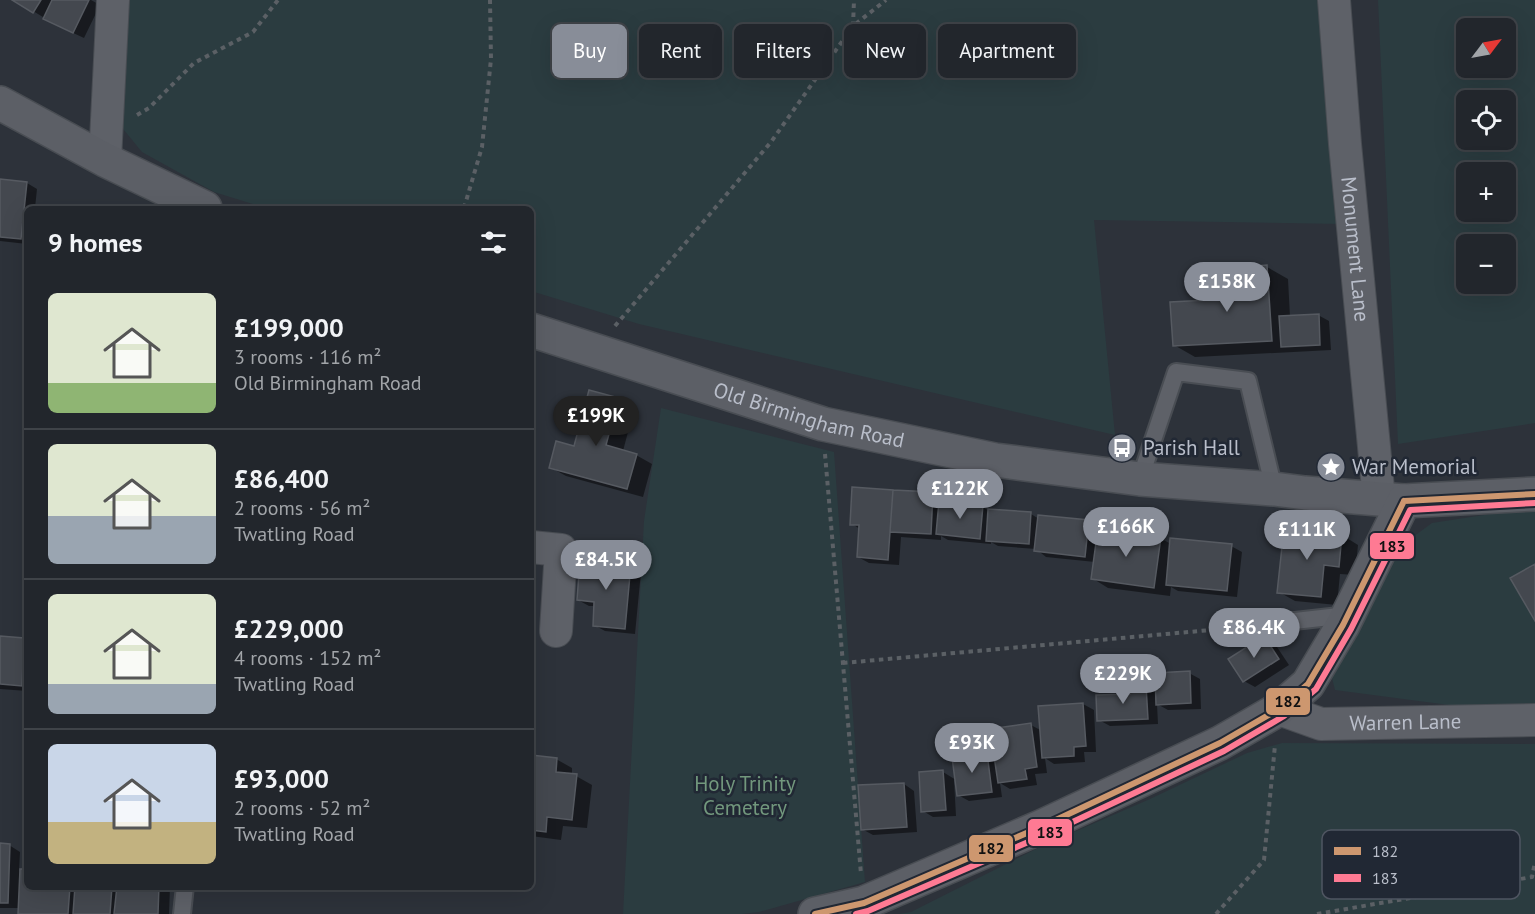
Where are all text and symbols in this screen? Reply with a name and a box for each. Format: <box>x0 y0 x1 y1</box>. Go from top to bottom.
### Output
north arrow <box>1456 18 1516 78</box>
map controls <box>1456 18 1516 294</box>
chip: Buy <box>552 24 627 78</box>
chip: Rent <box>639 24 722 78</box>
chip: Filters <box>734 24 832 78</box>
chip: New <box>844 24 926 78</box>
chip: Apartment <box>938 24 1076 78</box>
button: locate <box>1456 90 1516 150</box>
button: + <box>1456 162 1516 222</box>
street label: Monument Lane <box>1335 175 1376 323</box>
text: 9 homes <box>48 226 143 259</box>
icon: filters <box>477 226 510 259</box>
button: − <box>1456 234 1516 294</box>
pin: £158K <box>1185 262 1269 313</box>
text: £158K <box>1198 268 1256 294</box>
text: £199,000 <box>234 311 344 344</box>
icon: home <box>96 317 168 389</box>
text: 3 rooms · 116 m² <box>234 344 381 370</box>
text: Old Birmingham Road <box>234 370 422 396</box>
street label: Old Birmingham Road <box>710 376 907 454</box>
pin: £199K <box>554 396 638 447</box>
text: £199K <box>567 402 625 428</box>
bus stop icon: Parish Hall <box>1106 432 1138 464</box>
place label: Parish Hall <box>1143 434 1240 461</box>
place icon: War Memorial <box>1315 451 1347 483</box>
place label: War Memorial <box>1352 453 1477 480</box>
text: £86,400 <box>234 462 329 495</box>
icon: home <box>96 468 168 540</box>
pin: £122K <box>918 469 1002 520</box>
text: £122K <box>931 475 989 501</box>
text: 2 rooms · 56 m² <box>234 495 370 521</box>
pin: £166K <box>1084 507 1168 558</box>
pin: £111K <box>1265 510 1349 561</box>
text: £166K <box>1097 513 1155 539</box>
text: £111K <box>1278 516 1336 542</box>
text: Twatling Road <box>234 521 355 547</box>
line badge: 183 <box>1369 532 1415 560</box>
text: 183 <box>1378 536 1406 556</box>
pin: £84.5K <box>557 540 655 591</box>
text: £84.5K <box>575 546 637 572</box>
pin: £86.4K <box>1205 608 1303 659</box>
text: £229,000 <box>234 612 344 645</box>
text: £86.4K <box>1223 614 1285 640</box>
icon: home <box>96 618 168 690</box>
text: 4 rooms · 152 m² <box>234 645 381 671</box>
pin: £229K <box>1081 654 1165 705</box>
text: £229K <box>1094 660 1152 686</box>
text: Twatling Road <box>234 671 355 697</box>
line badge: 182 <box>1265 687 1311 716</box>
text: 182 <box>1274 691 1302 711</box>
street label: Warren Lane <box>1349 707 1462 736</box>
pin: £93K <box>936 723 1008 774</box>
text: £93K <box>949 729 995 755</box>
text: £93,000 <box>234 762 329 795</box>
icon: home <box>96 768 168 840</box>
park label: Holy Trinity Cemetery <box>694 770 796 821</box>
text: 2 rooms · 52 m² <box>234 795 370 821</box>
line badge: 183 <box>1027 818 1073 847</box>
text: Twatling Road <box>234 821 355 847</box>
text: 183 <box>1036 822 1064 842</box>
legend <box>1322 830 1520 899</box>
line badge: 182 <box>968 834 1014 863</box>
text: 182 <box>977 838 1005 858</box>
text: 182 <box>1372 841 1398 861</box>
text: 183 <box>1372 868 1398 888</box>

